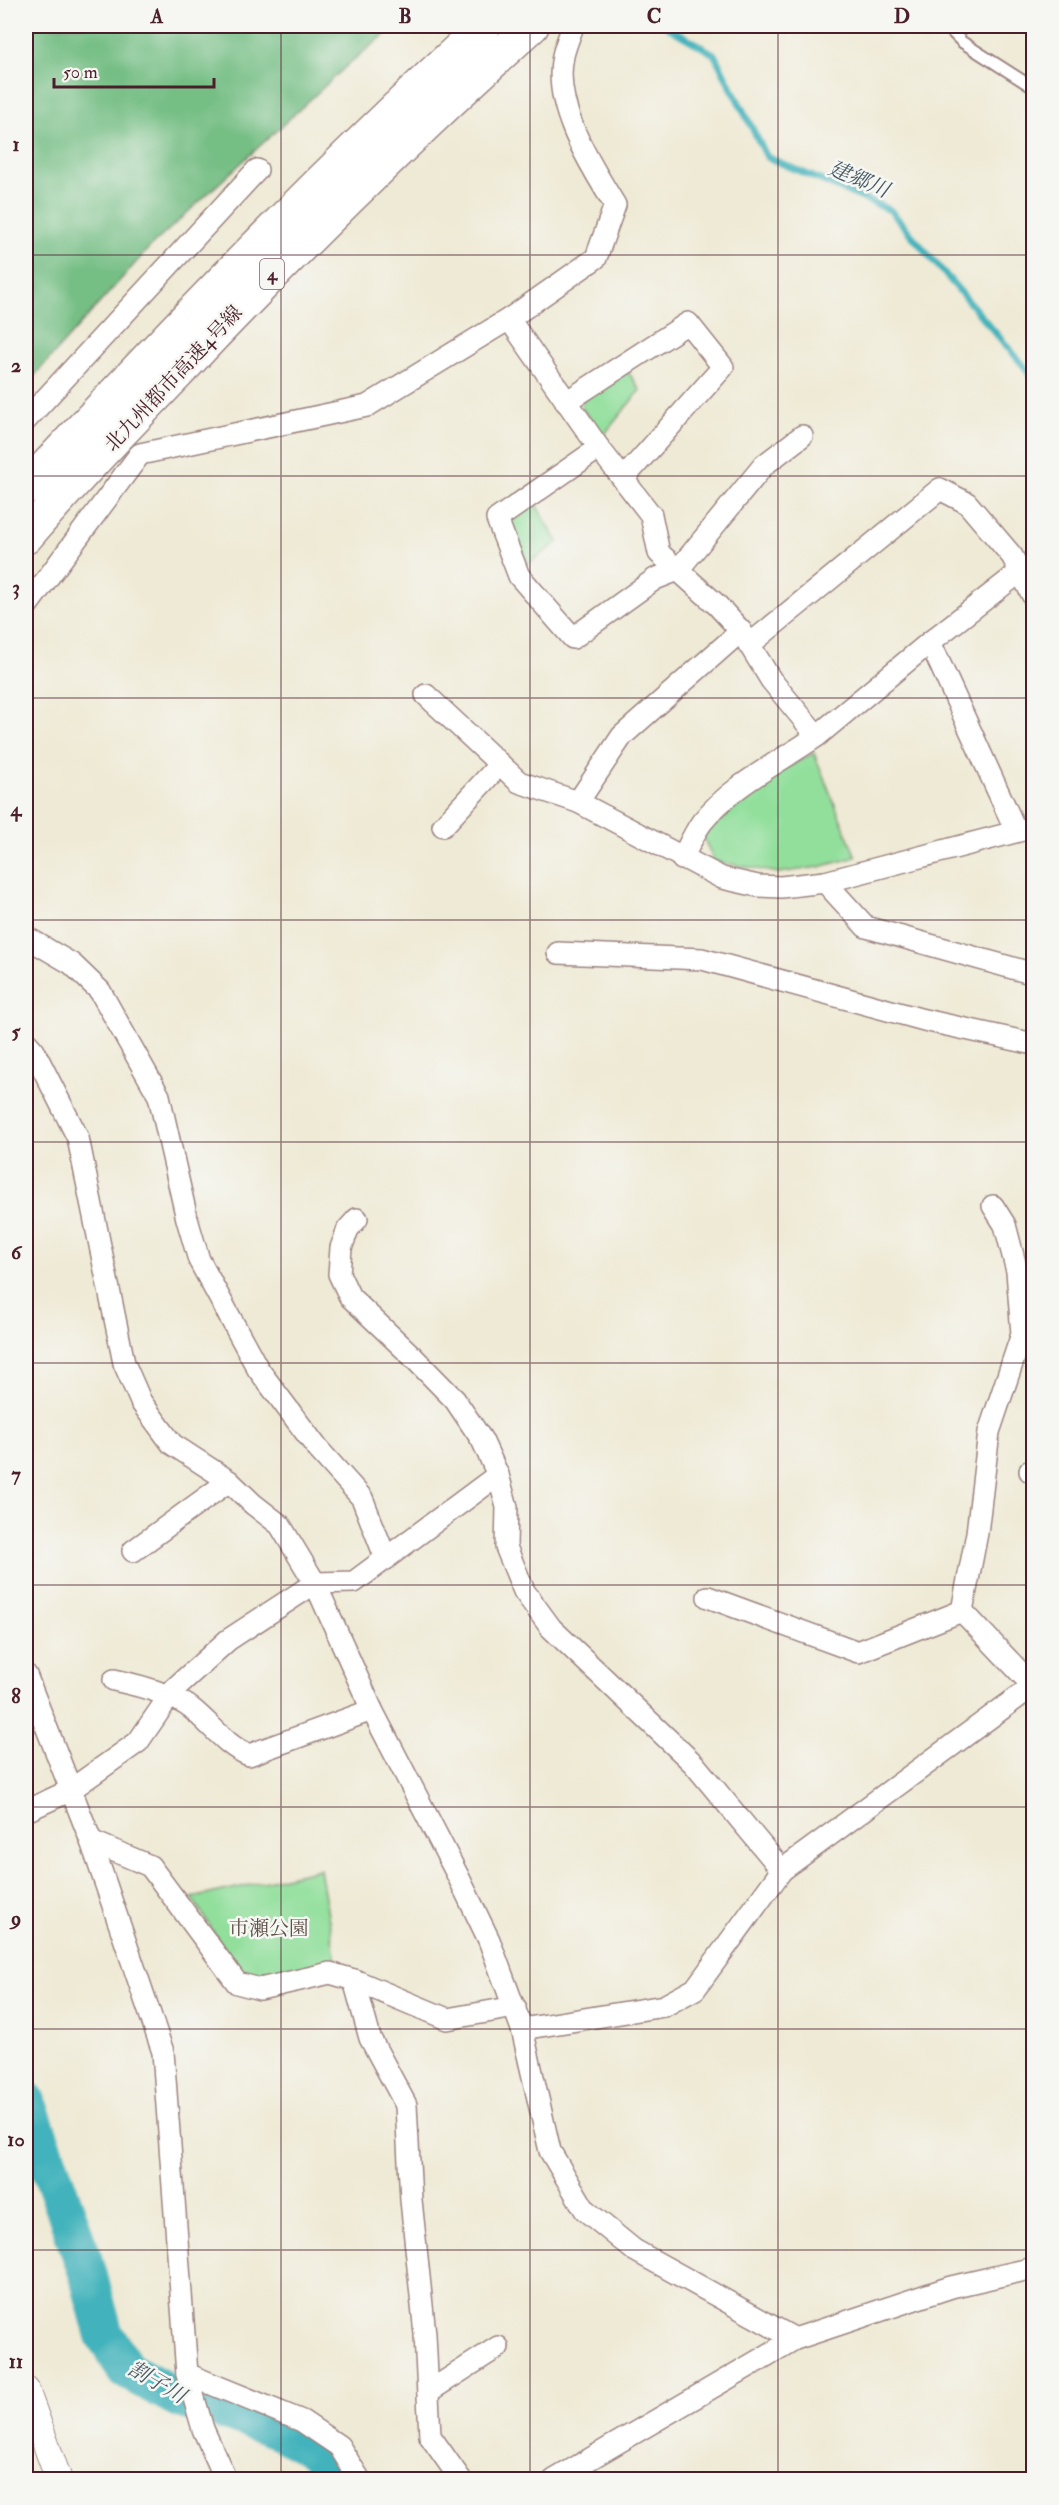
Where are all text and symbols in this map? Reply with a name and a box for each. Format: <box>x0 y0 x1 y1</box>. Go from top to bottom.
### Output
text: A <box>150 4 164 29</box>
text: B <box>398 4 412 29</box>
text: C <box>647 4 661 29</box>
text: D <box>894 4 910 29</box>
scale bar <box>54 51 214 89</box>
text: 50 m <box>63 61 98 84</box>
text: 1 <box>12 132 20 157</box>
water label: 建郷川 <box>825 155 895 205</box>
road number: 4 <box>260 259 284 289</box>
street label: 北九州都市高速4号線 <box>99 300 248 457</box>
text: 2 <box>11 353 21 378</box>
text: 3 <box>12 575 20 600</box>
text: 4 <box>10 797 23 822</box>
text: 5 <box>12 1019 22 1044</box>
text: 6 <box>11 1240 23 1265</box>
text: 7 <box>11 1462 21 1487</box>
text: 8 <box>11 1684 21 1709</box>
text: 9 <box>9 1906 21 1931</box>
park label: 市瀬公園 <box>229 1916 309 1941</box>
text: 10 <box>7 2127 25 2152</box>
text: 11 <box>9 2349 23 2374</box>
water label: 割子川 <box>123 2355 193 2411</box>

